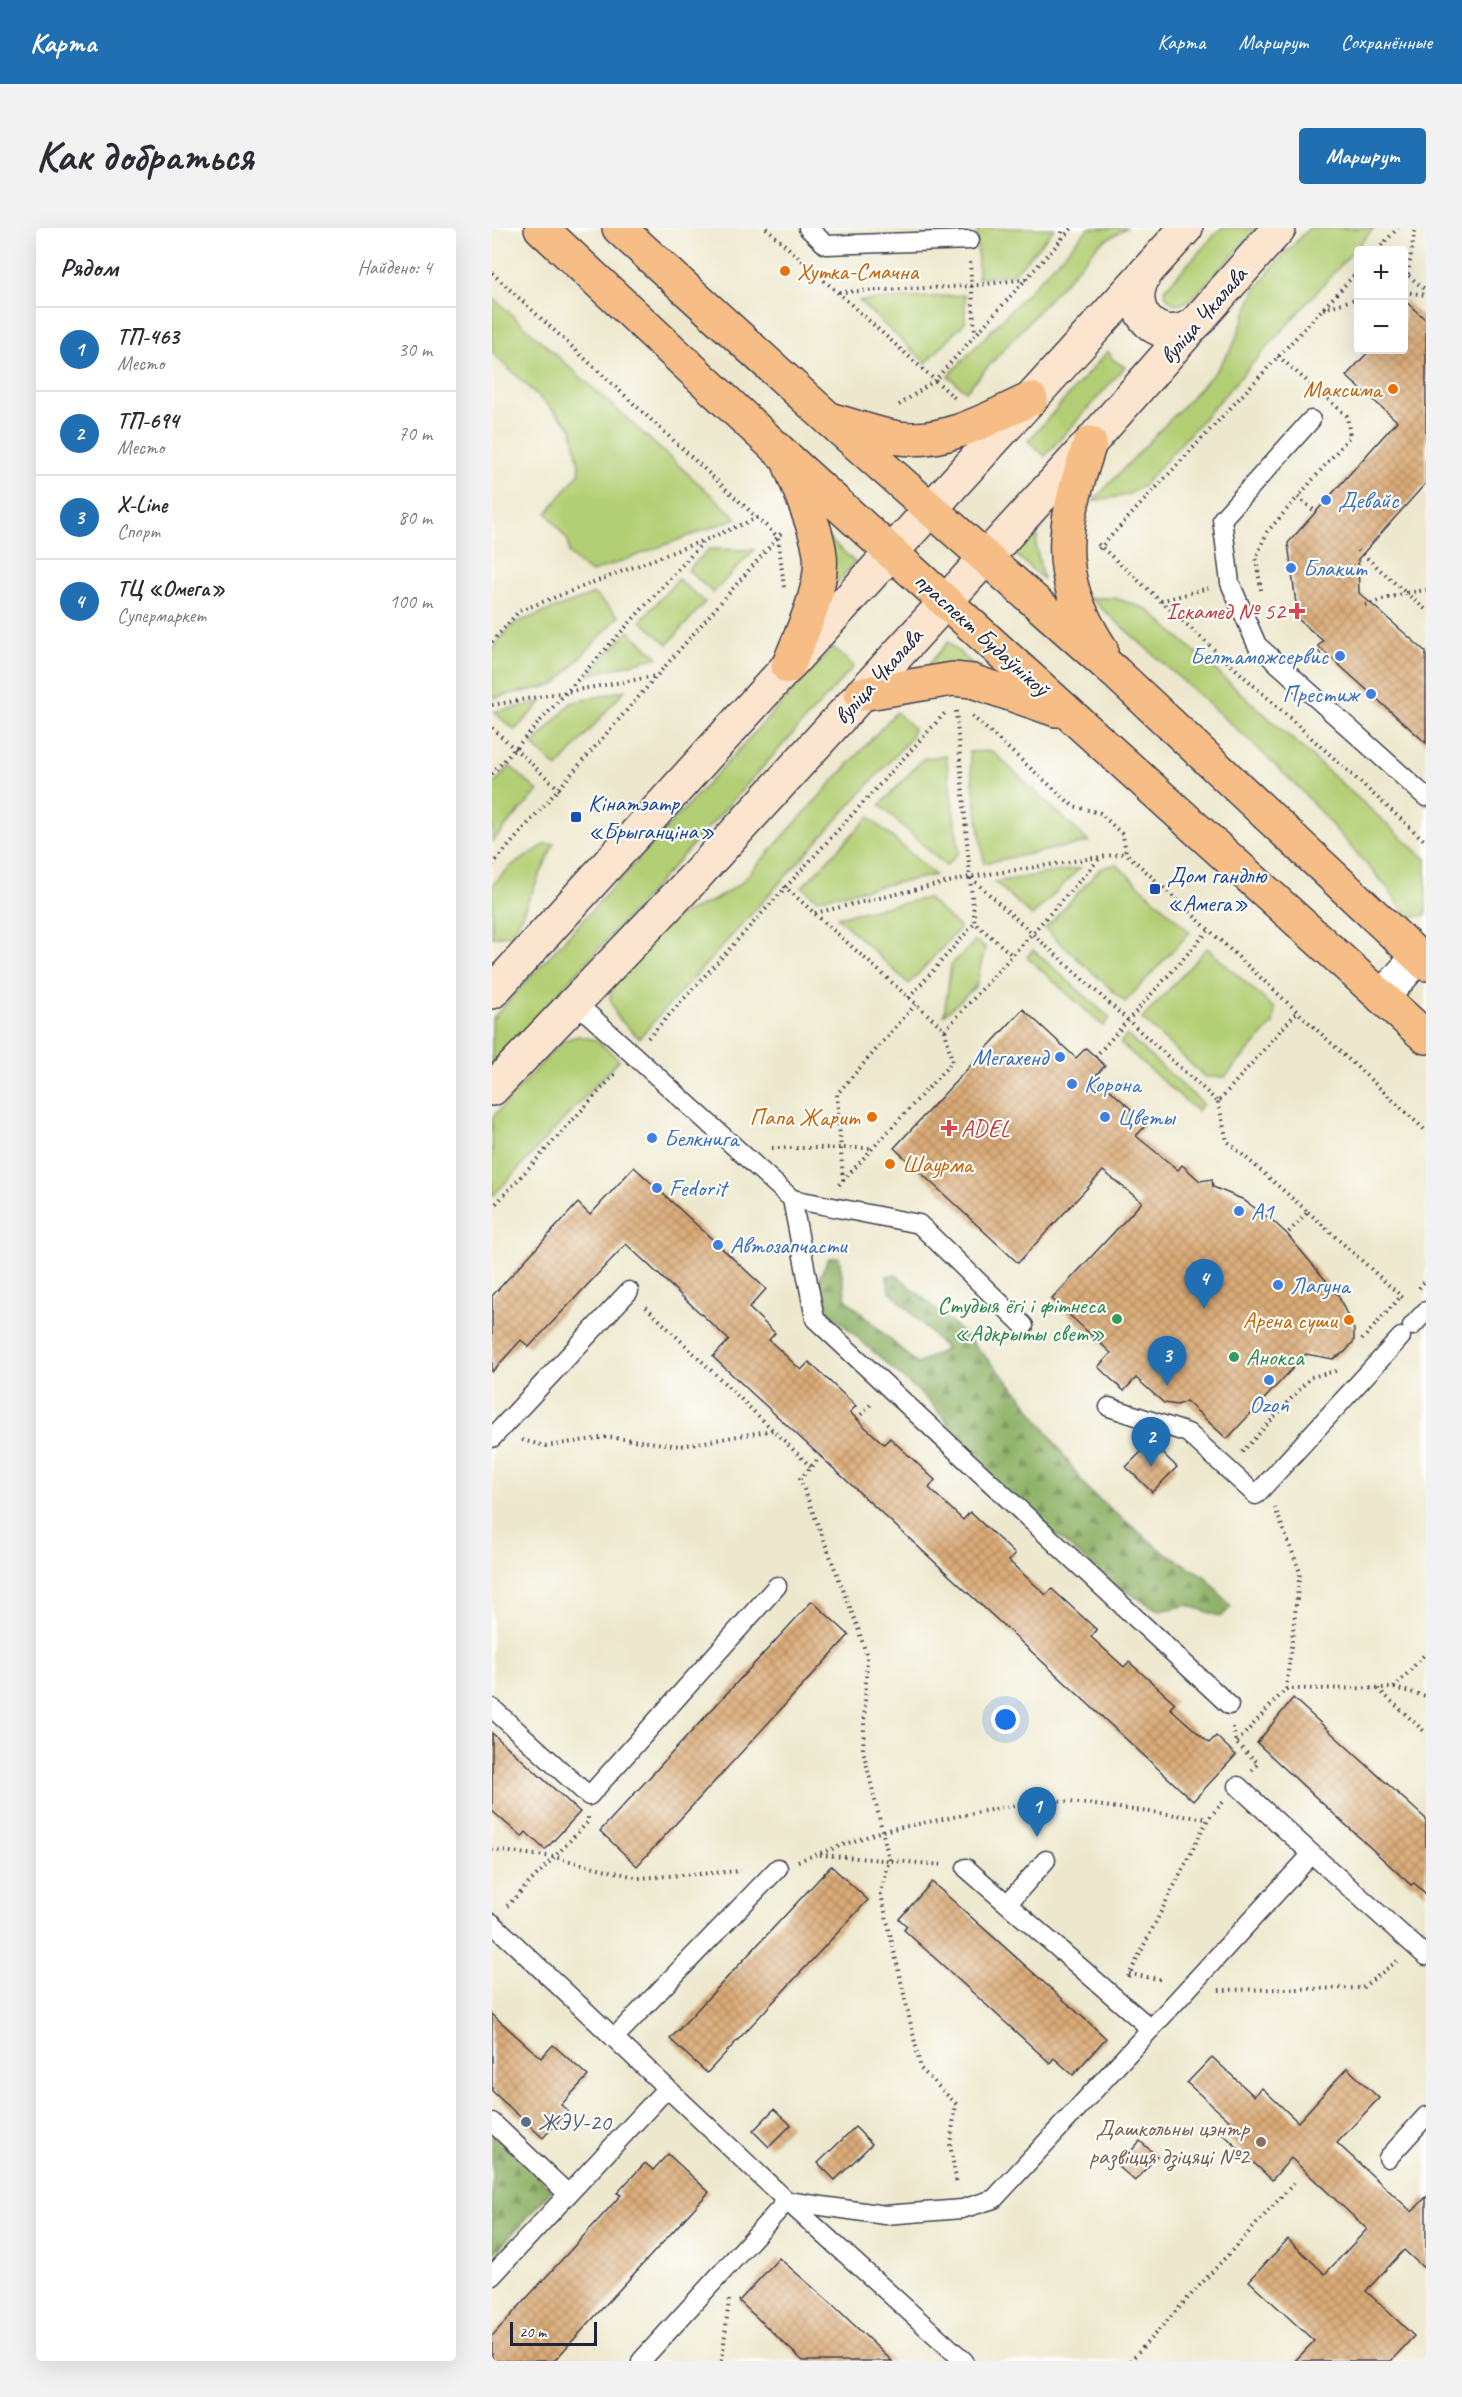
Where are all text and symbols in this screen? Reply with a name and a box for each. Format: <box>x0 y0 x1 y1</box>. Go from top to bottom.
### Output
text: Карта <box>30 25 97 60</box>
text: Карта <box>1157 29 1206 55</box>
text: Маршрут <box>1239 29 1308 55</box>
text: Сохранённые <box>1341 29 1432 55</box>
button: Маршрут <box>1299 128 1426 184</box>
text: Как добраться <box>36 130 253 183</box>
map controls <box>1354 246 1408 354</box>
button: + <box>1354 246 1408 300</box>
text: Рядом <box>60 251 118 284</box>
text: Найдено: 4 <box>357 255 432 280</box>
place label: Хутка-Смачна <box>797 256 920 286</box>
street label: вуліца Чкалава <box>1153 259 1254 370</box>
marker: Хутка-Смачна <box>778 264 792 278</box>
button: − <box>1354 300 1408 354</box>
text: ТП-463 <box>117 323 179 351</box>
text: 1 <box>75 337 84 362</box>
text: 30 m <box>398 337 432 362</box>
text: Место <box>117 351 164 376</box>
place label: Максима <box>1303 374 1383 404</box>
marker: Максима <box>1386 382 1400 396</box>
text: ТП-694 <box>117 407 179 435</box>
text: 2 <box>75 421 84 446</box>
text: 70 m <box>398 421 432 446</box>
text: Место <box>117 435 164 460</box>
place label: Девайс <box>1338 485 1400 515</box>
text: X-Line <box>117 491 167 519</box>
marker: Девайс <box>1319 493 1333 507</box>
text: 3 <box>75 505 84 530</box>
text: 80 m <box>398 505 432 530</box>
text: Спорт <box>117 519 160 544</box>
place label: Блакит <box>1303 553 1368 583</box>
marker: Блакит <box>1284 561 1298 575</box>
street label: праспект Будаўнікоў <box>908 566 1057 704</box>
text: ТЦ «Омега» <box>117 575 225 603</box>
text: 4 <box>75 589 84 614</box>
text: 100 m <box>389 589 432 614</box>
place label: Іскамед № 52 <box>1166 596 1287 626</box>
text: Супермаркет <box>117 603 206 628</box>
marker: Іскамед № 52 <box>1290 604 1304 618</box>
street label: вуліца Чкалава <box>827 621 930 730</box>
place label: Белтаможсервис <box>1190 641 1330 671</box>
marker: Белтаможсервис <box>1333 649 1347 663</box>
place label: Престиж <box>1282 679 1361 709</box>
marker: Престиж <box>1364 687 1378 701</box>
place label: Кінатэатр «Брыганціна» <box>588 788 715 846</box>
marker: Кінатэатр «Брыганціна» <box>569 810 583 824</box>
place label: Дом гандлю «Амега» <box>1167 860 1268 918</box>
marker: Дом гандлю «Амега» <box>1148 882 1162 896</box>
place label: Мегахенд <box>972 1042 1051 1072</box>
marker: Мегахенд <box>1053 1050 1067 1064</box>
place label: Корона <box>1084 1069 1142 1099</box>
marker: Корона <box>1065 1077 1079 1091</box>
place label: Папа Жарит <box>749 1102 861 1132</box>
place label: Цветы <box>1117 1102 1177 1132</box>
marker: Папа Жарит <box>865 1110 879 1124</box>
marker: Цветы <box>1098 1110 1112 1124</box>
place label: ADEL <box>961 1113 1010 1143</box>
marker: ADEL <box>942 1121 956 1135</box>
place label: Белкнига <box>664 1123 740 1153</box>
marker: Белкнига <box>645 1131 659 1145</box>
place label: Шаурма <box>902 1149 974 1179</box>
marker: Шаурма <box>883 1157 897 1171</box>
place label: Fedorit <box>669 1173 729 1203</box>
marker: Fedorit <box>650 1181 664 1195</box>
place label: A1 <box>1251 1196 1275 1226</box>
marker: A1 <box>1232 1204 1246 1218</box>
place label: Автозапчасти <box>730 1230 849 1260</box>
marker: Автозапчасти <box>711 1238 725 1252</box>
pin: 4 <box>1184 1260 1224 1309</box>
place label: Лагуна <box>1290 1270 1352 1300</box>
marker: Лагуна <box>1271 1278 1285 1292</box>
place label: Студыя ёгі і фітнеса «Адкрыты свет» <box>937 1290 1106 1348</box>
place label: Арена суши <box>1243 1305 1339 1335</box>
marker: Студыя ёгі і фітнеса «Адкрыты свет» <box>1110 1312 1124 1326</box>
marker: Арена суши <box>1342 1313 1356 1327</box>
pin: 3 <box>1148 1336 1186 1386</box>
place label: Анокса <box>1246 1342 1305 1372</box>
marker: Анокса <box>1227 1350 1241 1364</box>
marker: Ozon <box>1262 1373 1276 1387</box>
place label: Ozon <box>1249 1389 1289 1419</box>
pin: 2 <box>1132 1418 1170 1467</box>
your location <box>991 1705 1020 1734</box>
pin: 1 <box>1018 1788 1056 1837</box>
place label: ЖЭУ-20 <box>538 2107 613 2137</box>
place label: Дашкольны цэнтр развіцця дзіцяці №2 <box>1089 2113 1251 2172</box>
marker: ЖЭУ-20 <box>519 2115 533 2129</box>
marker: Дашкольны цэнтр развіцця дзіцяці №2 <box>1254 2135 1268 2149</box>
scale bar <box>510 2319 597 2346</box>
text: 20 m <box>519 2322 546 2342</box>

